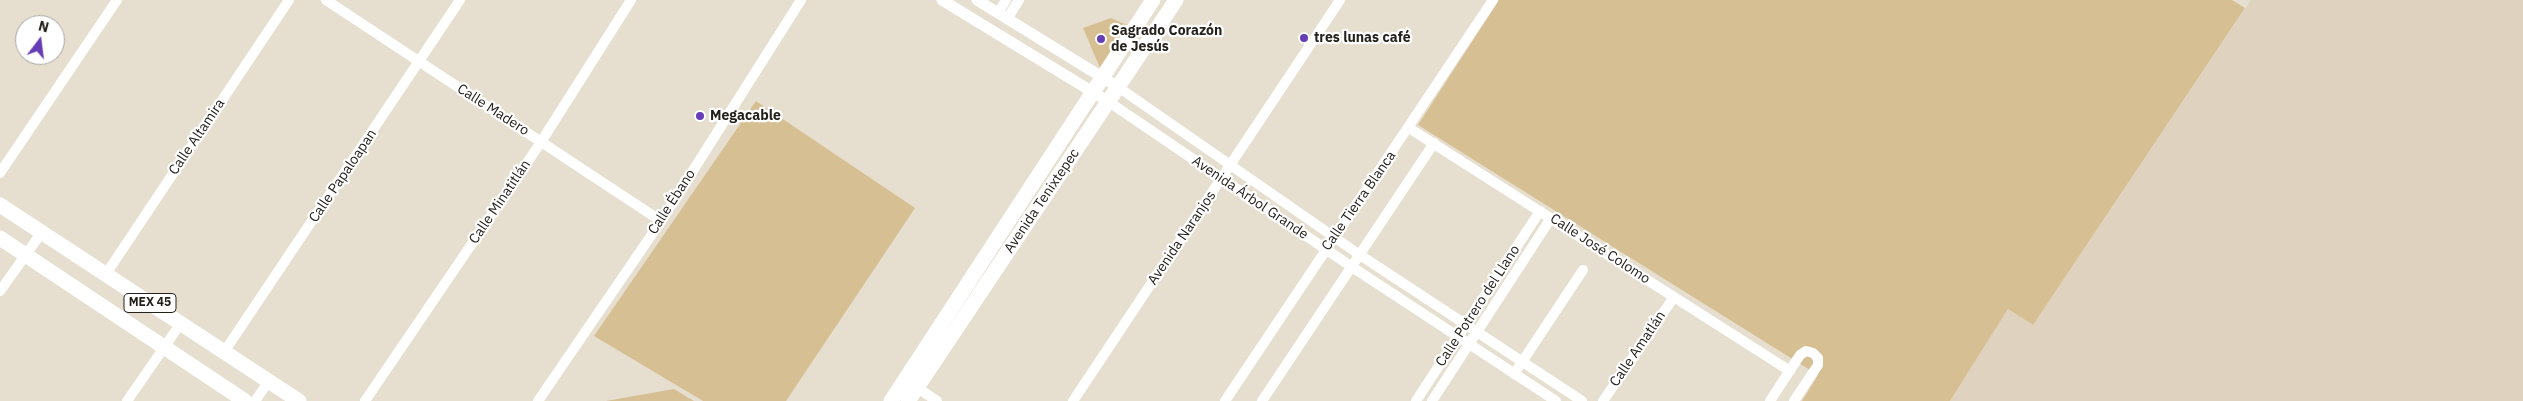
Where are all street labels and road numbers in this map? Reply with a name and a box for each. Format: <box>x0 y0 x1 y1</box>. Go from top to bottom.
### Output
street label: Calle Madero <box>454 81 532 139</box>
street label: Calle Altamira <box>165 96 229 178</box>
street label: Calle Papaloapan <box>306 126 380 226</box>
street label: Avenida Tenixtepec <box>1001 146 1083 256</box>
street label: Calle Tierra Blanca <box>1318 148 1400 254</box>
street label: Avenida Árbol Grande <box>1189 153 1311 243</box>
street label: Calle Minatitlán <box>466 157 534 247</box>
street label: Calle Ébano <box>645 166 699 238</box>
street label: Avenida Naranjos <box>1144 188 1220 288</box>
street label: Calle José Colomo <box>1547 210 1653 288</box>
street label: Calle Potrero del Llano <box>1432 242 1524 370</box>
road number: MEX 45 <box>124 294 176 312</box>
street label: Calle Amatlán <box>1607 308 1669 390</box>

